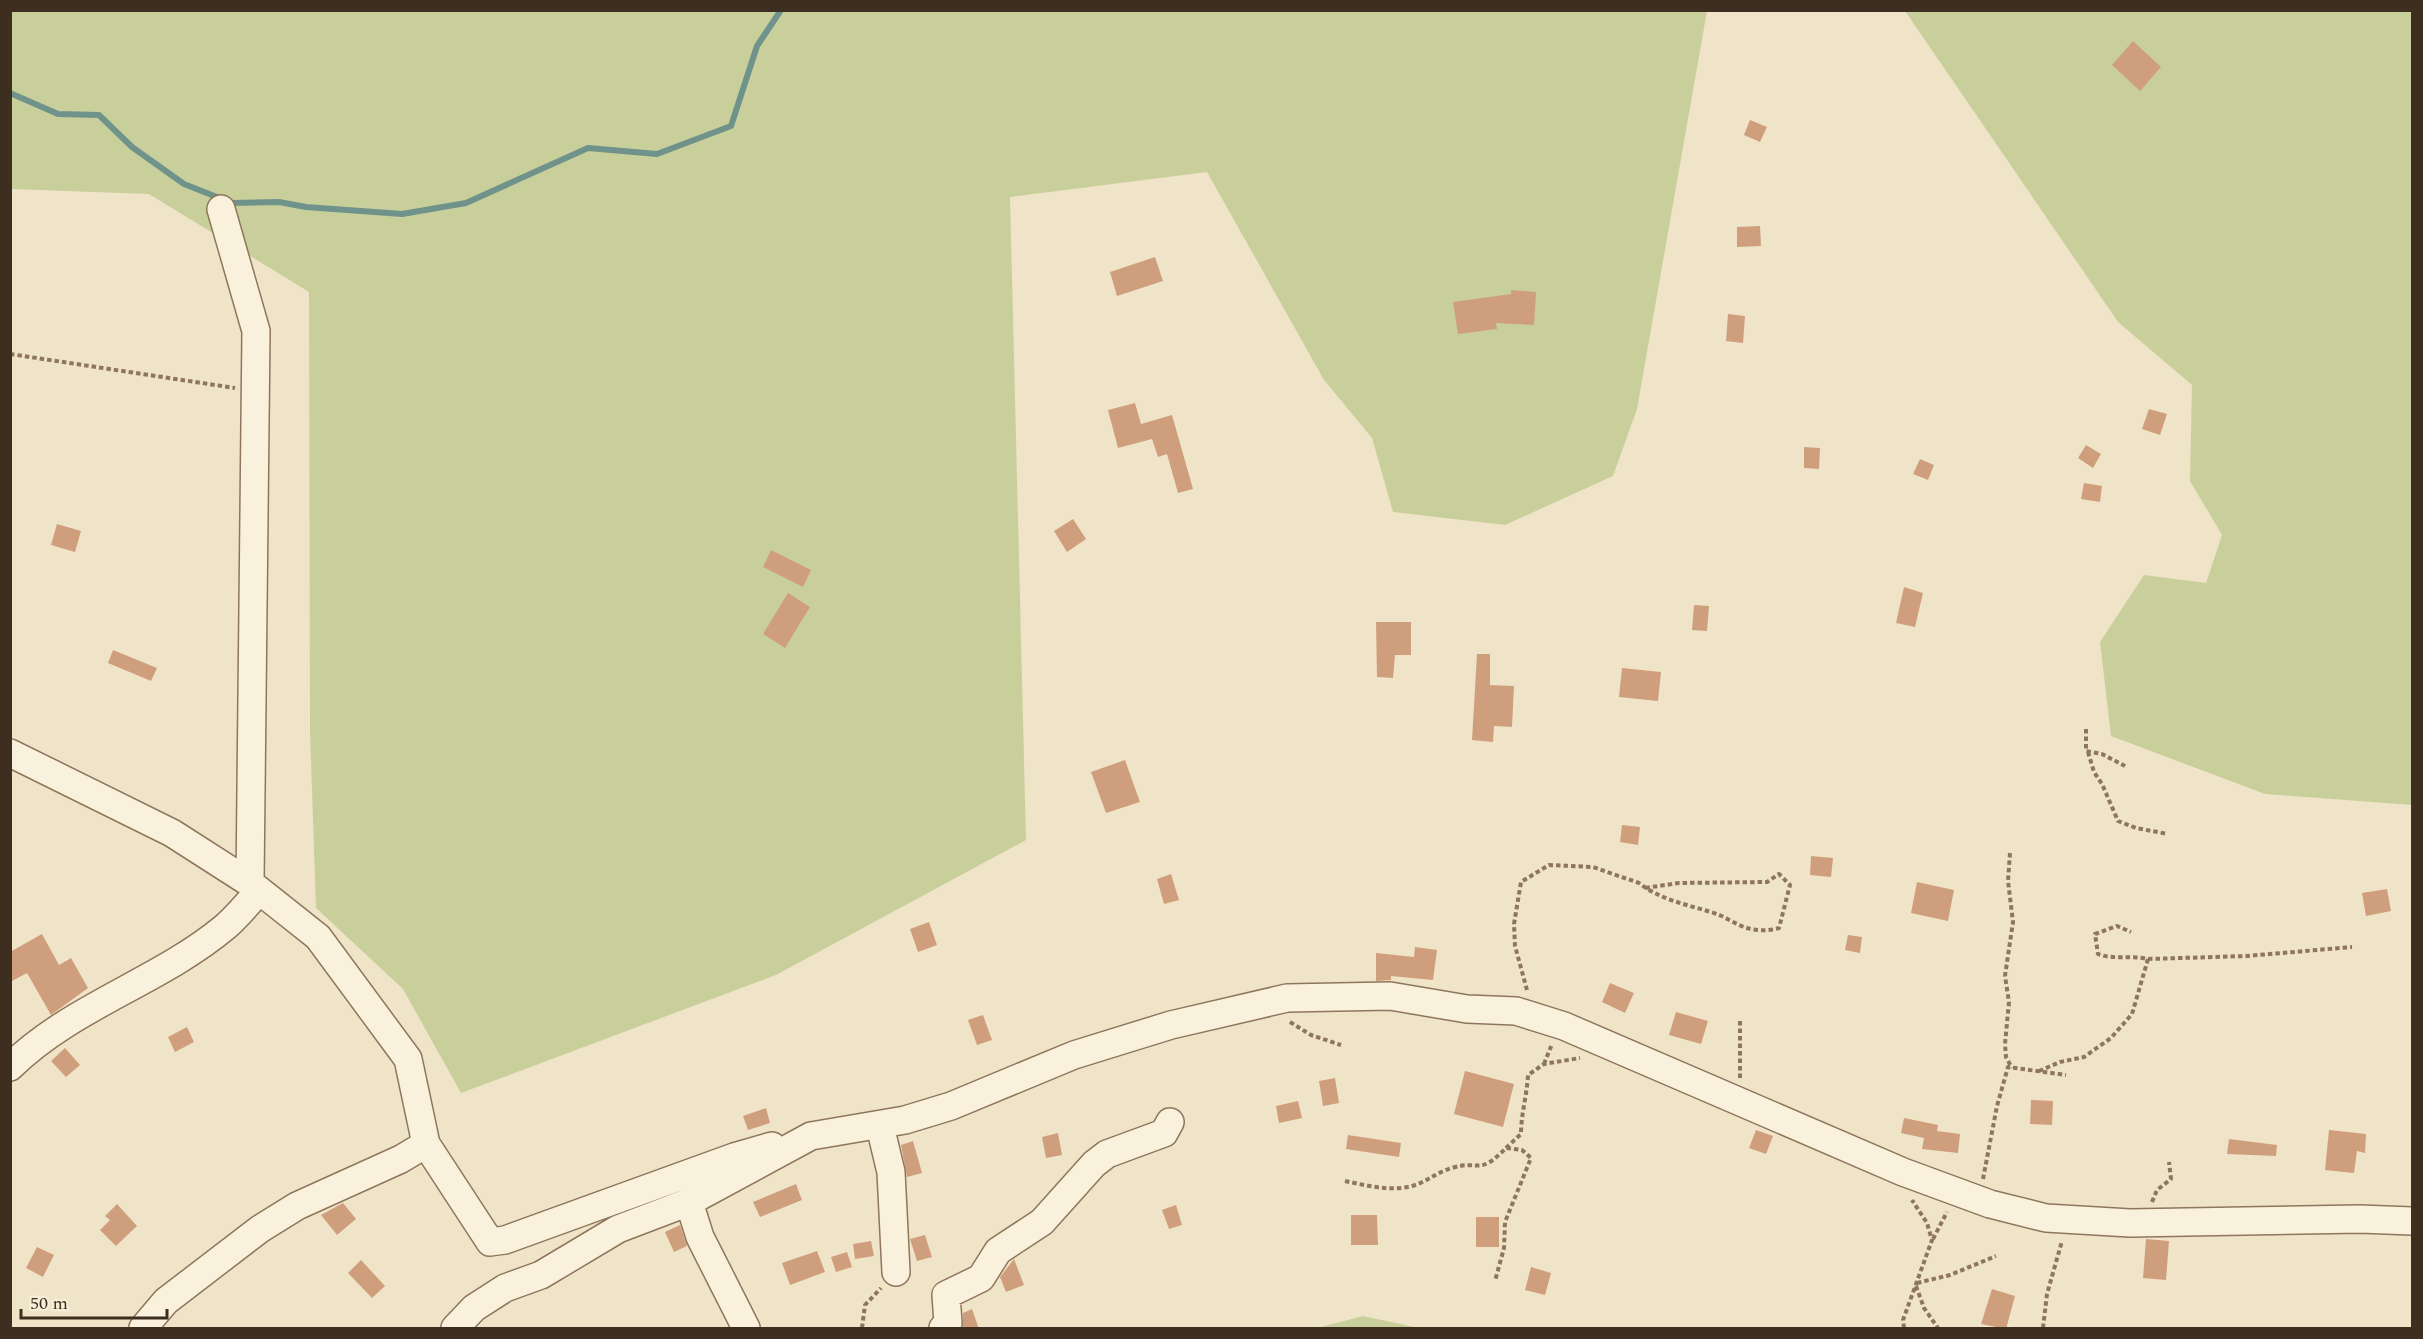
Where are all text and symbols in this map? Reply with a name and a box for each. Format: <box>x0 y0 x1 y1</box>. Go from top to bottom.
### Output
scale bar <box>21 1282 166 1320</box>
text: 50 m <box>30 1290 68 1317</box>

